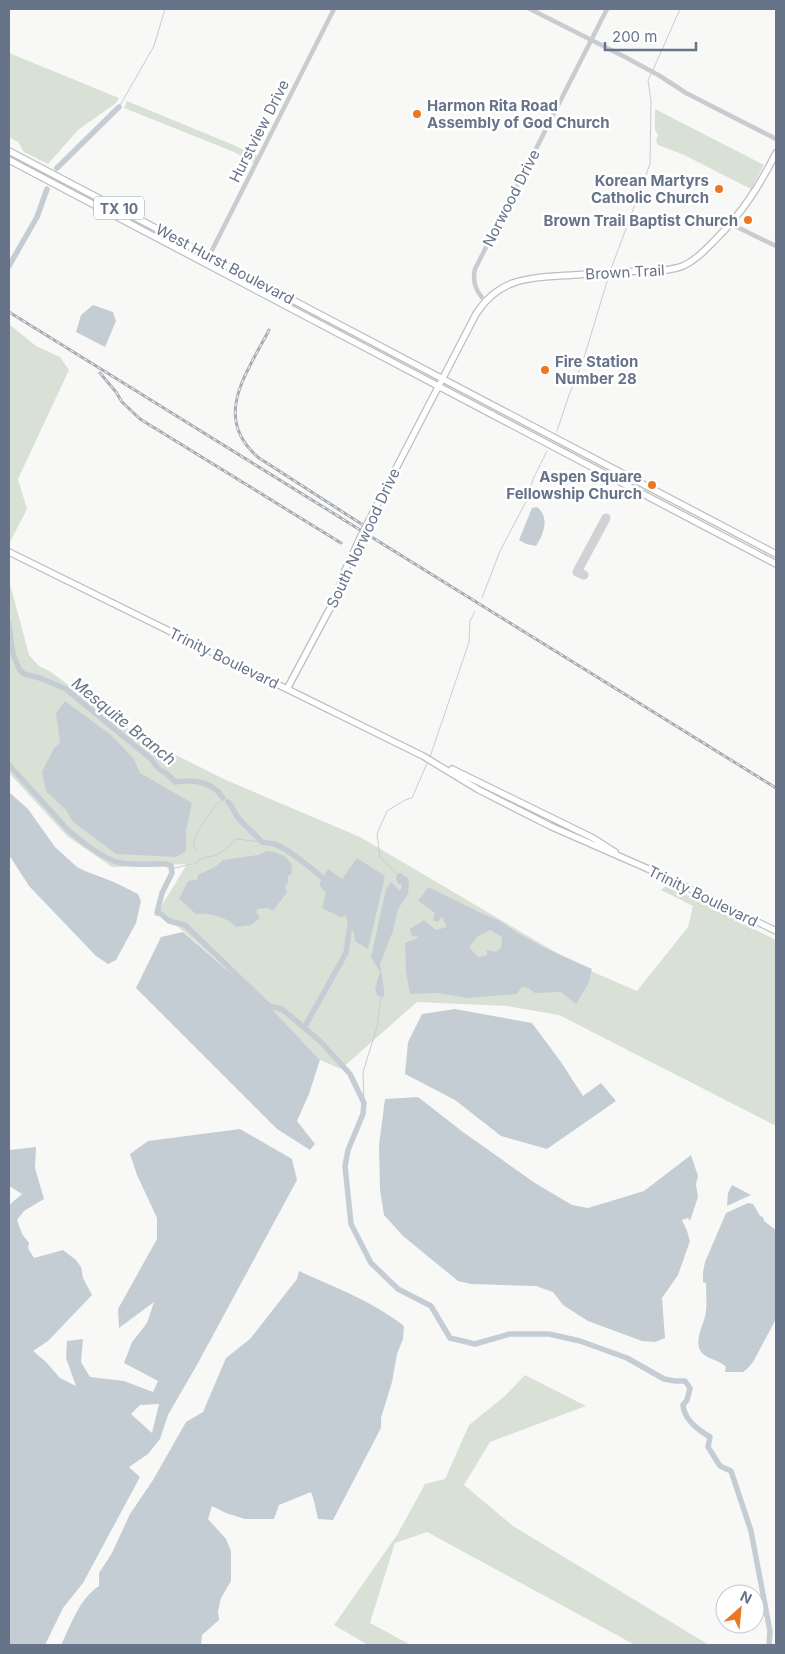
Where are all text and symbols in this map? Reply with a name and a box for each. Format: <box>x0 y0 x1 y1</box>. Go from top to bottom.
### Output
scale bar <box>605 20 696 52</box>
text: 200 m <box>612 27 657 46</box>
street label: Hurstview Drive <box>225 76 293 186</box>
place label: Harmon Rita Road Assembly of God Church <box>427 96 610 132</box>
marker: Harmon Rita Road Assembly of God Church <box>411 108 423 120</box>
street label: Norwood Drive <box>478 146 544 250</box>
place label: Korean Martyrs Catholic Church <box>591 171 709 207</box>
marker: Korean Martyrs Catholic Church <box>713 183 725 195</box>
road number: TX 10 <box>94 197 144 220</box>
place label: Brown Trail Baptist Church <box>543 211 738 230</box>
marker: Brown Trail Baptist Church <box>742 214 754 226</box>
street label: West Hurst Boulevard <box>153 220 297 308</box>
street label: Brown Trail <box>585 260 665 284</box>
place label: Fire Station Number 28 <box>555 352 638 388</box>
marker: Fire Station Number 28 <box>539 364 551 376</box>
street label: South Norwood Drive <box>322 465 404 611</box>
place label: Aspen Square Fellowship Church <box>506 467 642 503</box>
marker: Aspen Square Fellowship Church <box>646 479 658 491</box>
street label: Trinity Boulevard <box>166 623 282 693</box>
water label: Mesquite Branch <box>68 673 180 769</box>
street label: Trinity Boulevard <box>645 861 761 931</box>
north arrow <box>715 1584 765 1634</box>
text: N <box>738 1587 755 1607</box>

